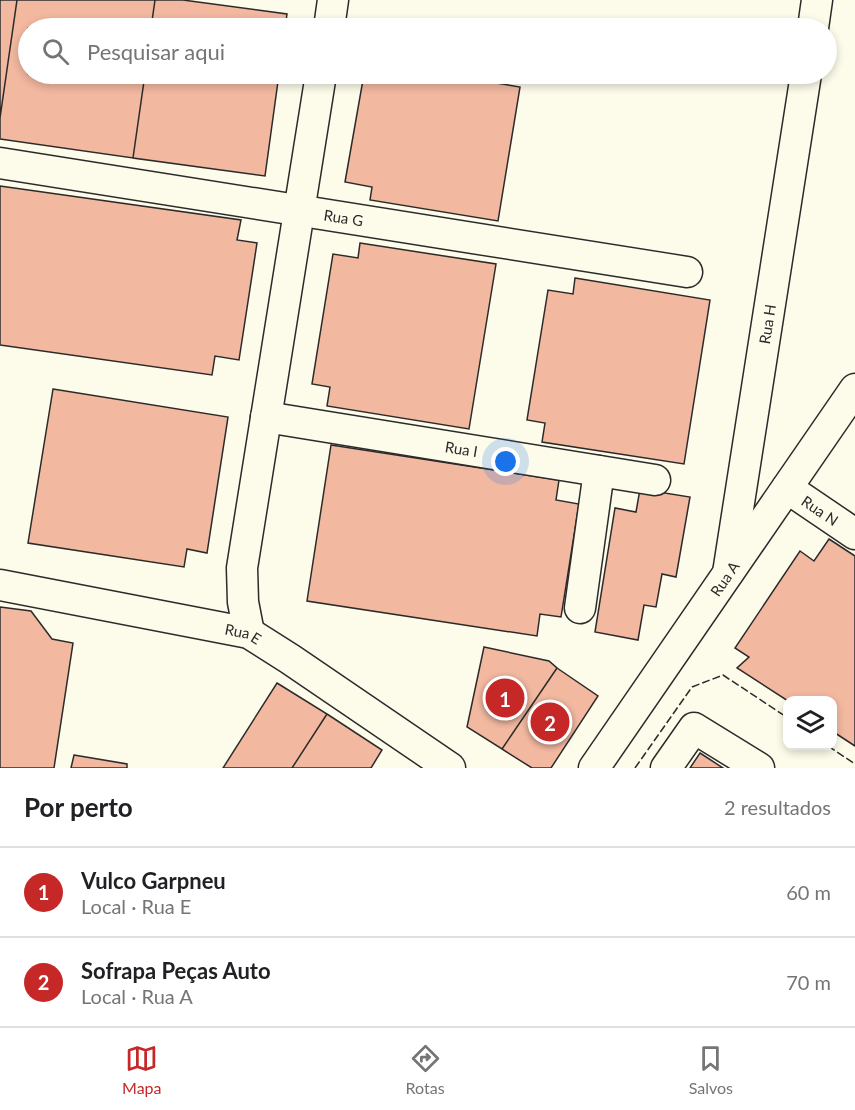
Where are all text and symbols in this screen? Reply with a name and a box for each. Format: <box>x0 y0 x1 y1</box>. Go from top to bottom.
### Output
search box <box>18 18 837 84</box>
icon: search <box>39 35 72 68</box>
text: Pesquisar aqui <box>87 38 225 65</box>
street label: Rua G <box>323 206 365 230</box>
street label: Rua H <box>755 303 779 345</box>
street label: Rua I <box>444 437 479 460</box>
your location <box>491 447 520 476</box>
street label: Rua N <box>798 492 842 529</box>
street label: Rua A <box>706 557 743 600</box>
street label: Rua E <box>223 620 265 648</box>
pin: 1 <box>486 676 524 720</box>
map controls <box>783 696 837 750</box>
button: layers <box>783 696 837 750</box>
pin: 2 <box>530 700 570 744</box>
text: Por perto <box>24 791 133 823</box>
text: 2 resultados <box>724 795 831 819</box>
text: Vulco Garpneu <box>81 867 226 894</box>
text: 1 <box>38 880 49 904</box>
text: 60 m <box>786 880 831 904</box>
text: Local · Rua E <box>81 894 191 918</box>
text: Sofrapa Peças Auto <box>81 957 271 984</box>
text: 2 <box>38 970 49 994</box>
text: 70 m <box>786 970 831 994</box>
text: Local · Rua A <box>81 984 193 1008</box>
tab: Mapa <box>122 1042 162 1097</box>
tab: Rotas <box>406 1042 445 1097</box>
tab: Salvos <box>689 1042 733 1097</box>

